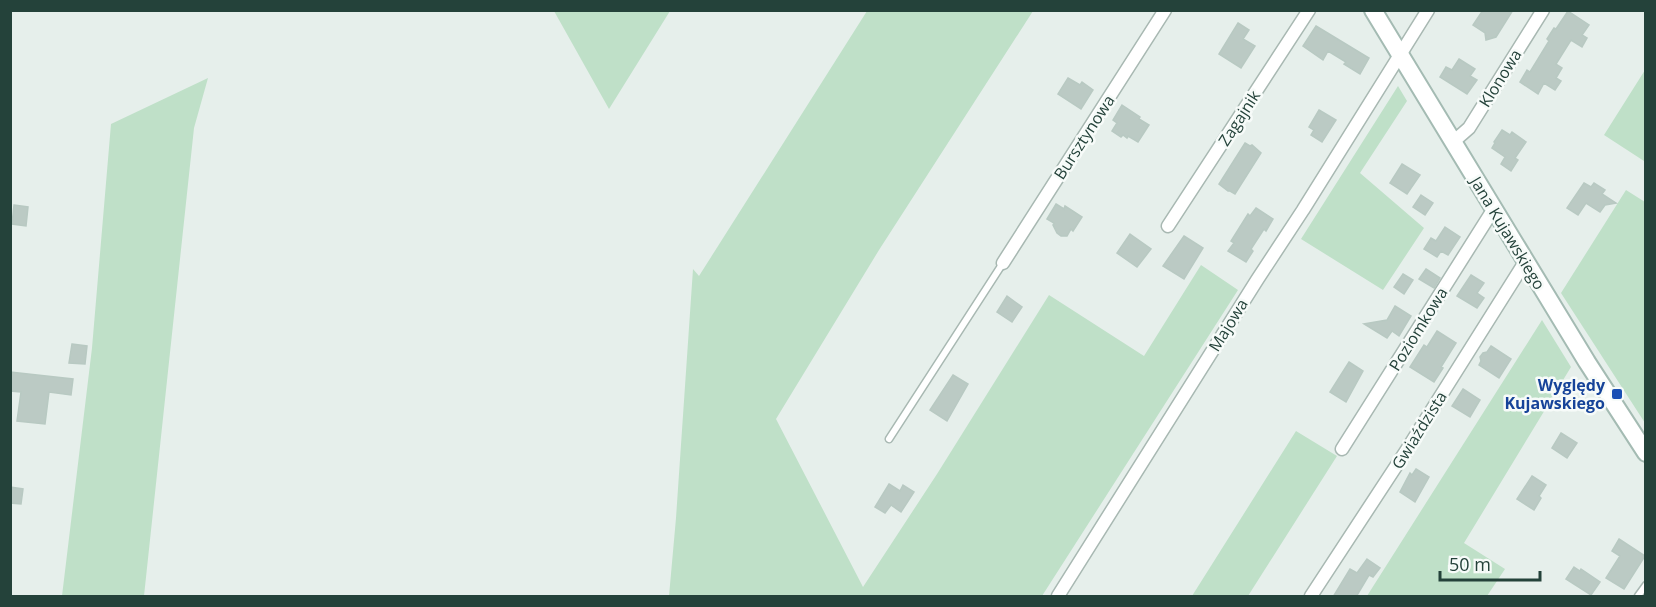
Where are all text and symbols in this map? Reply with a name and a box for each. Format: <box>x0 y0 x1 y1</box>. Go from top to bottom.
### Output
street label: Klonowa <box>1474 45 1526 111</box>
street label: Zagajnik <box>1213 86 1265 150</box>
street label: Bursztynowa <box>1049 91 1119 183</box>
street label: Jana Kujawskiego <box>1464 171 1550 294</box>
street label: Poziomkowa <box>1384 283 1452 375</box>
street label: Majowa <box>1203 294 1253 356</box>
place label: Wyględy Kujawskiego <box>1504 374 1606 414</box>
street label: Gwiaździsta <box>1386 387 1452 473</box>
marker: Wyględy Kujawskiego <box>1610 387 1624 401</box>
scale bar <box>1440 544 1540 582</box>
text: 50 m <box>1449 552 1491 576</box>

